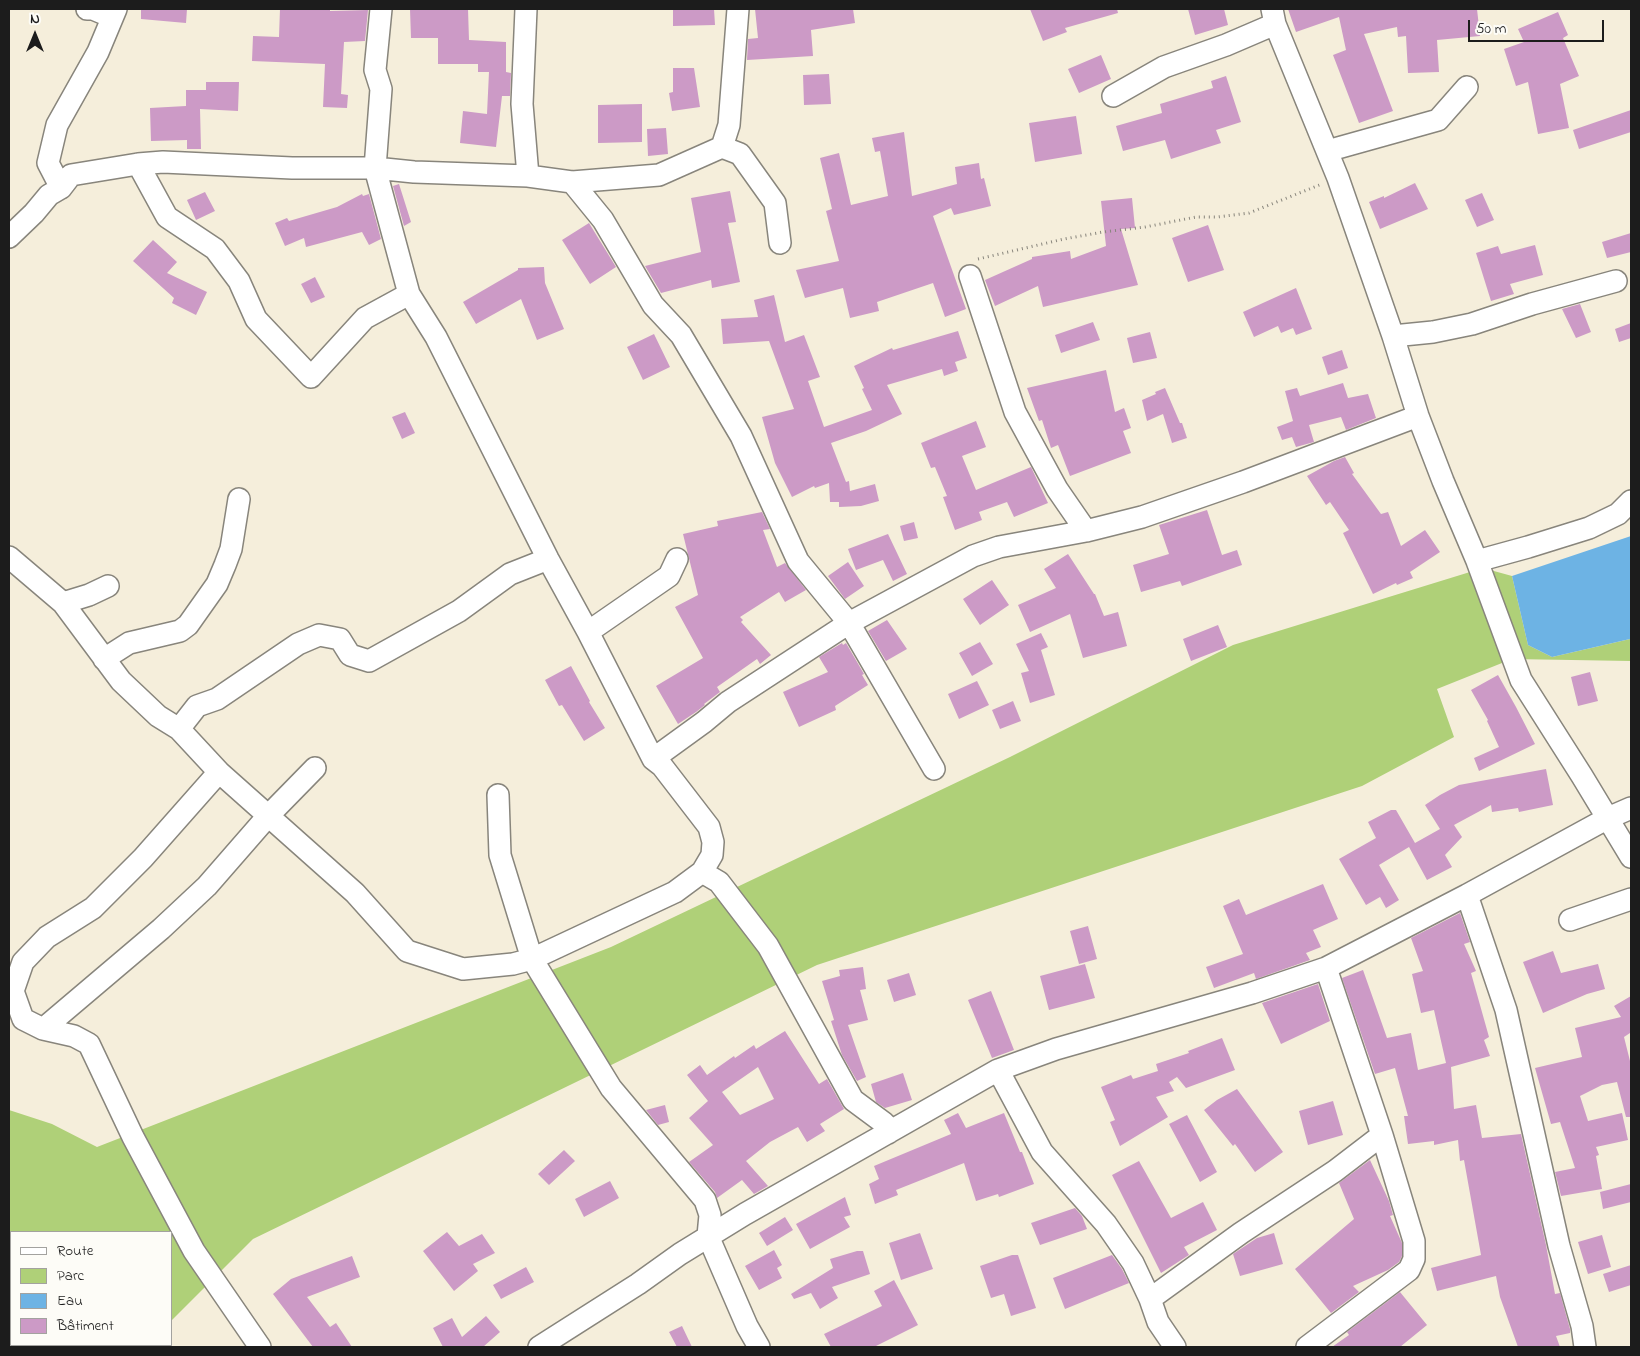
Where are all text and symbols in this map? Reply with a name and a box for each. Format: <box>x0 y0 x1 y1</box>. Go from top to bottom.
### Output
text: N <box>30 9 40 30</box>
north arrow <box>10 10 60 60</box>
scale bar <box>1470 10 1606 42</box>
text: 50 m <box>1476 18 1506 40</box>
legend <box>10 1231 172 1346</box>
text: Route <box>57 1240 93 1262</box>
text: Parc <box>57 1265 84 1287</box>
text: Eau <box>57 1290 83 1312</box>
text: Bâtiment <box>57 1315 114 1337</box>

